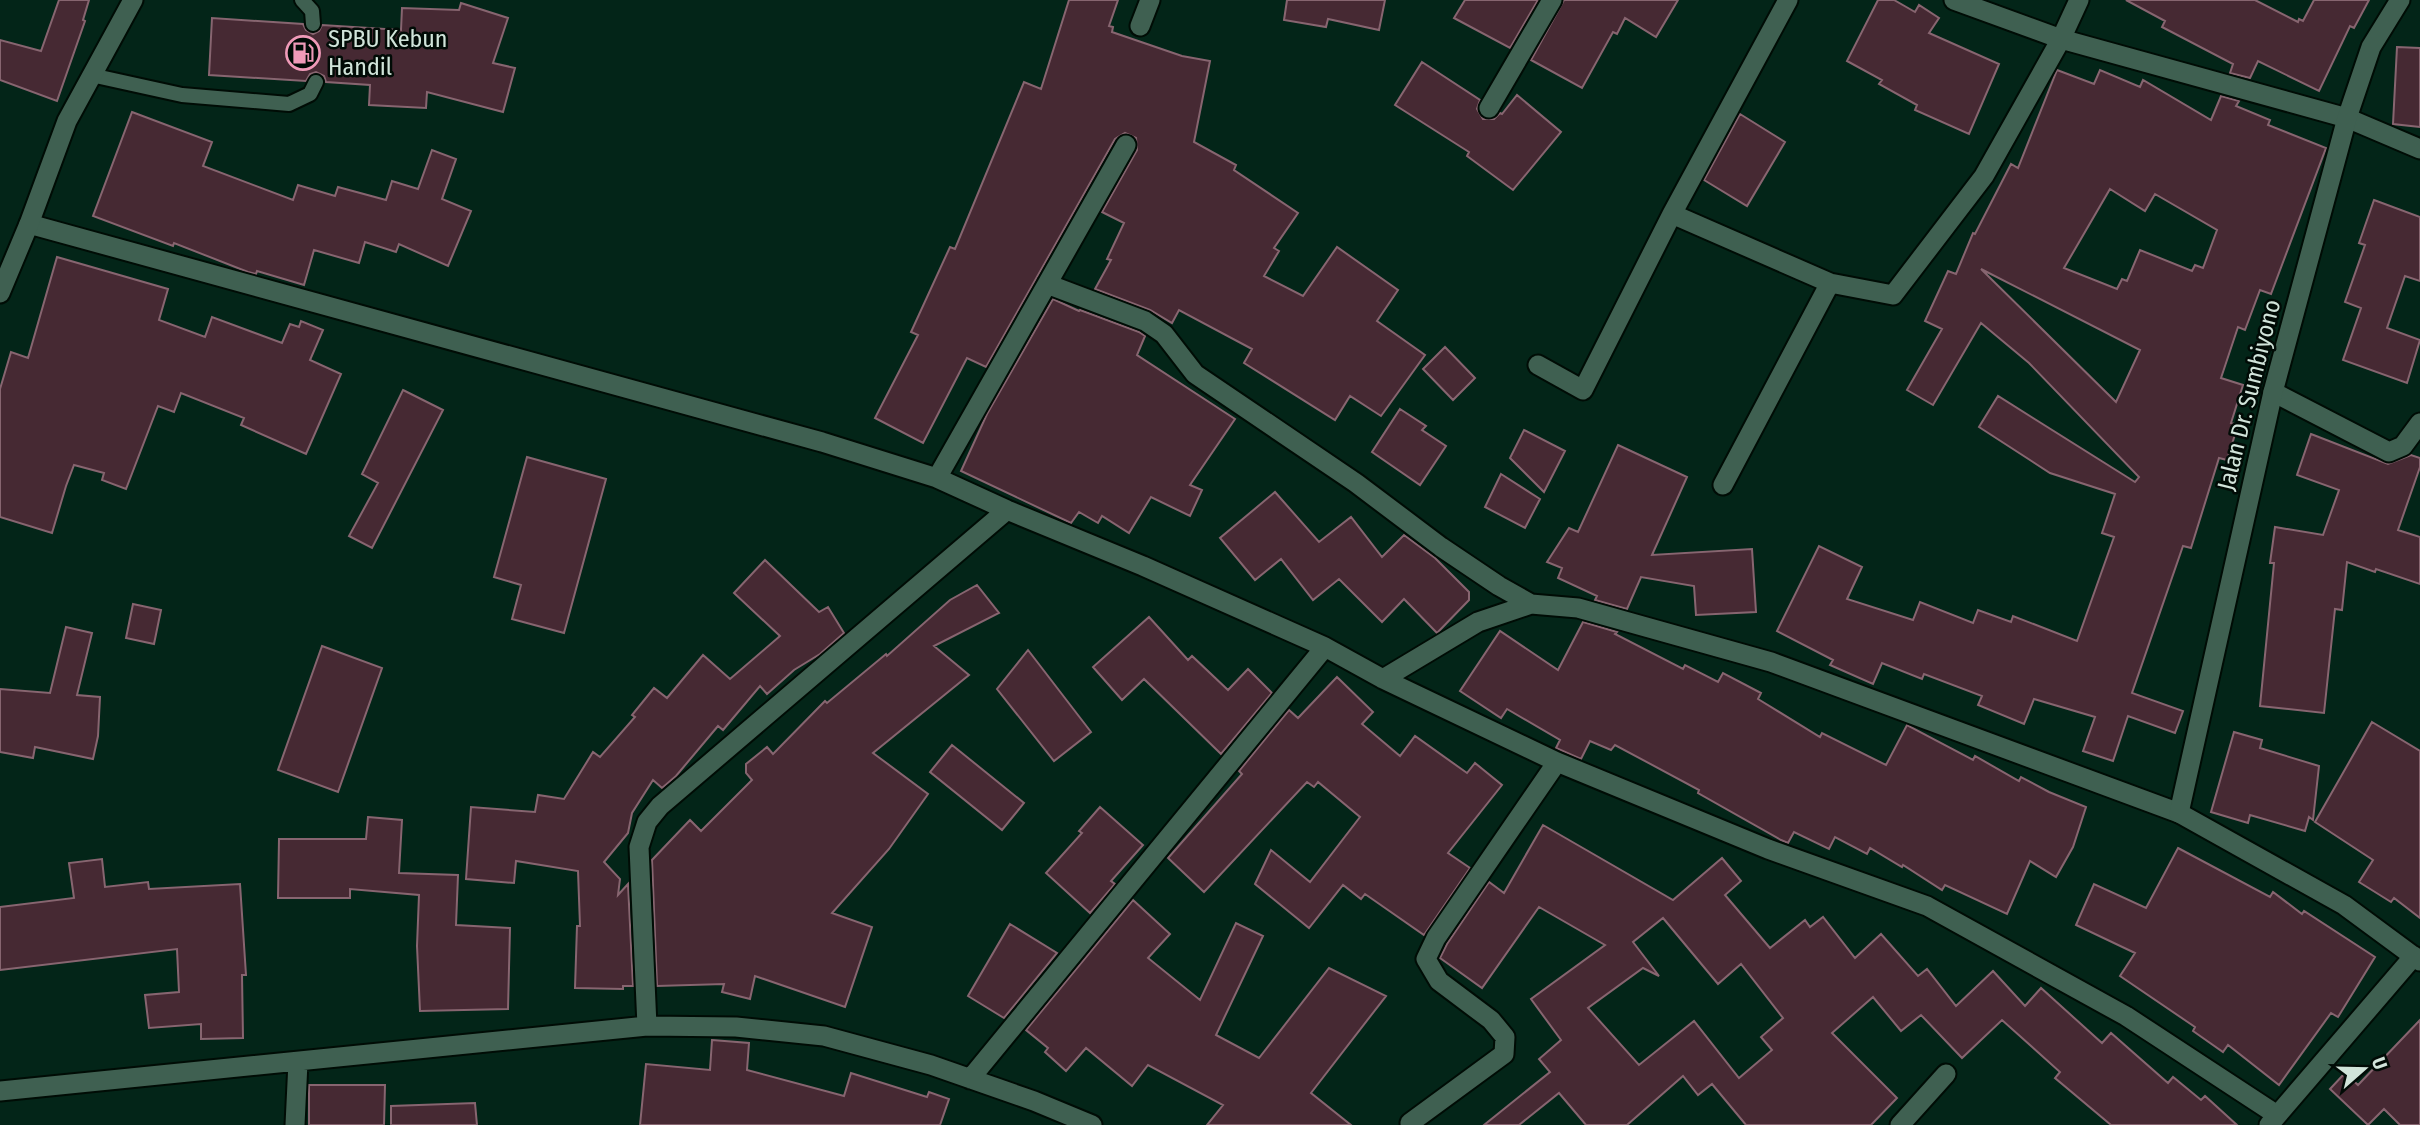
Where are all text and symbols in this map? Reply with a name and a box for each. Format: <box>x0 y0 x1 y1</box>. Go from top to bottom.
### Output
place label: SPBU Kebun Handil <box>328 25 448 81</box>
fuel station icon: SPBU Kebun Handil <box>284 34 322 72</box>
street label: Jalan Dr. Sumbiyono <box>2212 297 2286 493</box>
north arrow <box>2329 1034 2399 1104</box>
text: U <box>2367 1054 2392 1073</box>

